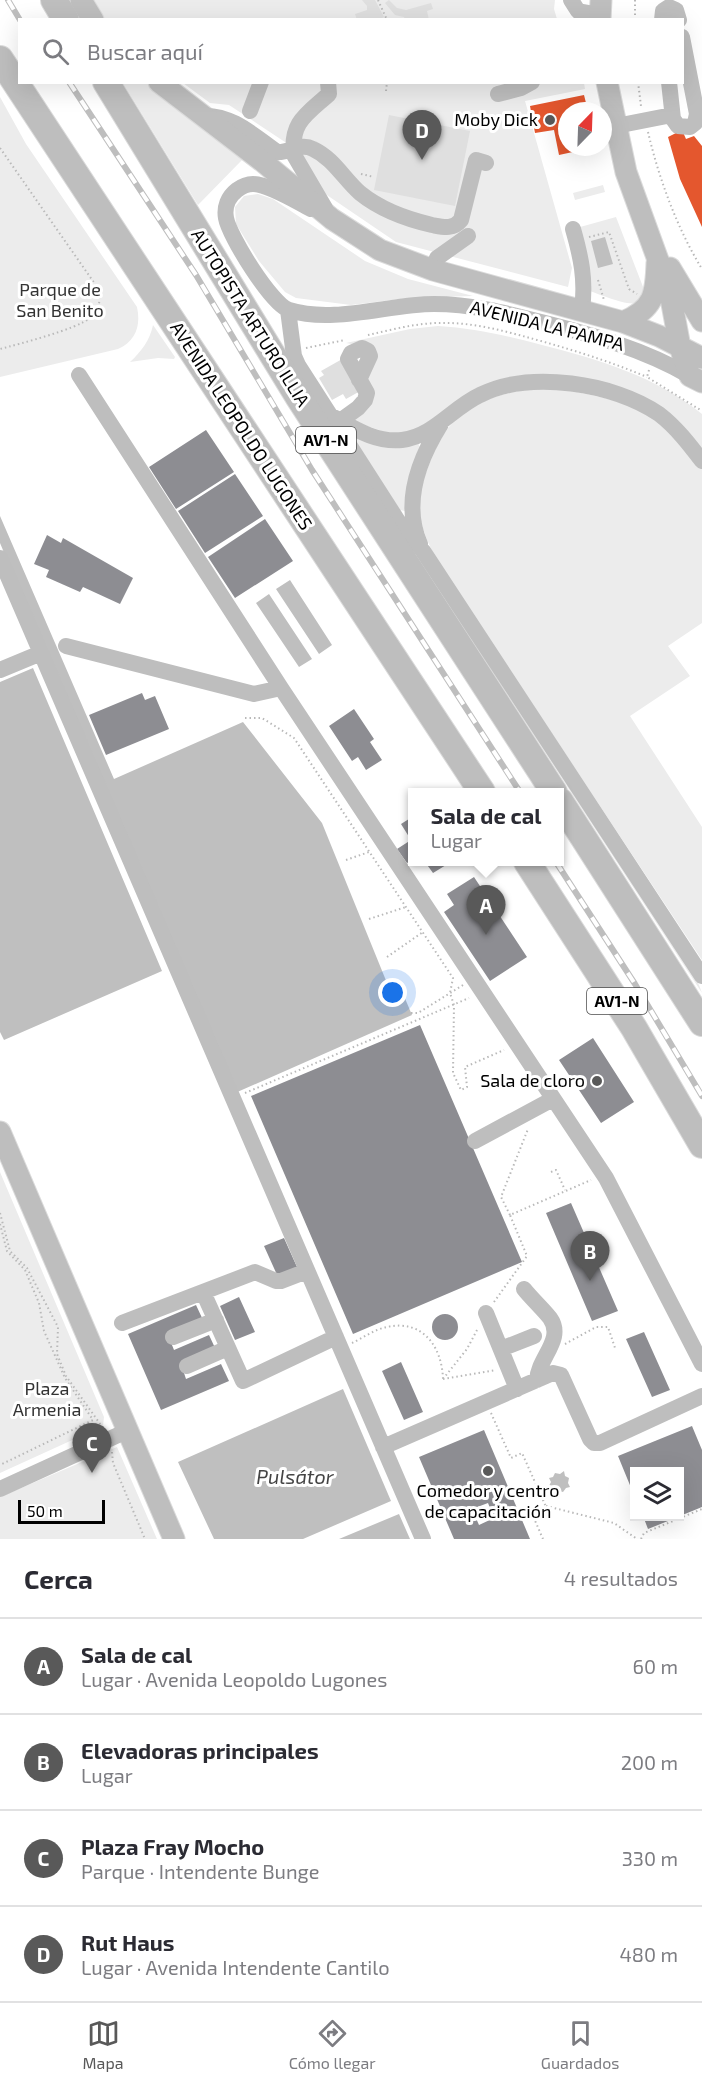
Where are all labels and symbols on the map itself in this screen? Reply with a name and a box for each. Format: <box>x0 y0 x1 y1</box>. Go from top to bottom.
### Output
north arrow <box>558 102 612 156</box>
place label: Moby Dick <box>454 108 538 130</box>
pin: D <box>402 110 442 160</box>
marker: Moby Dick <box>543 113 557 127</box>
street label: AUTOPISTA ARTURO ILLIA <box>187 225 315 411</box>
park label: Parque de San Benito <box>16 278 104 321</box>
street label: AVENIDA LA PAMPA <box>468 295 627 355</box>
street label: AVENIDA LEOPOLDO LUGONES <box>166 317 317 534</box>
road number: AV1-N <box>296 427 356 453</box>
pin: A <box>466 886 506 935</box>
your location <box>378 978 407 1007</box>
road number: AV1-N <box>587 988 647 1014</box>
place label: Sala de cloro <box>480 1069 585 1091</box>
marker: Sala de cloro <box>590 1074 604 1088</box>
pin: B <box>570 1232 610 1281</box>
park label: Plaza Armenia <box>13 1377 81 1420</box>
pin: C <box>72 1424 112 1473</box>
water label: Pulsátor <box>256 1464 335 1488</box>
marker: Comedor y centro de capacitación <box>481 1464 495 1478</box>
place label: Comedor y centro de capacitación <box>417 1479 559 1522</box>
scale bar <box>18 1497 105 1524</box>

